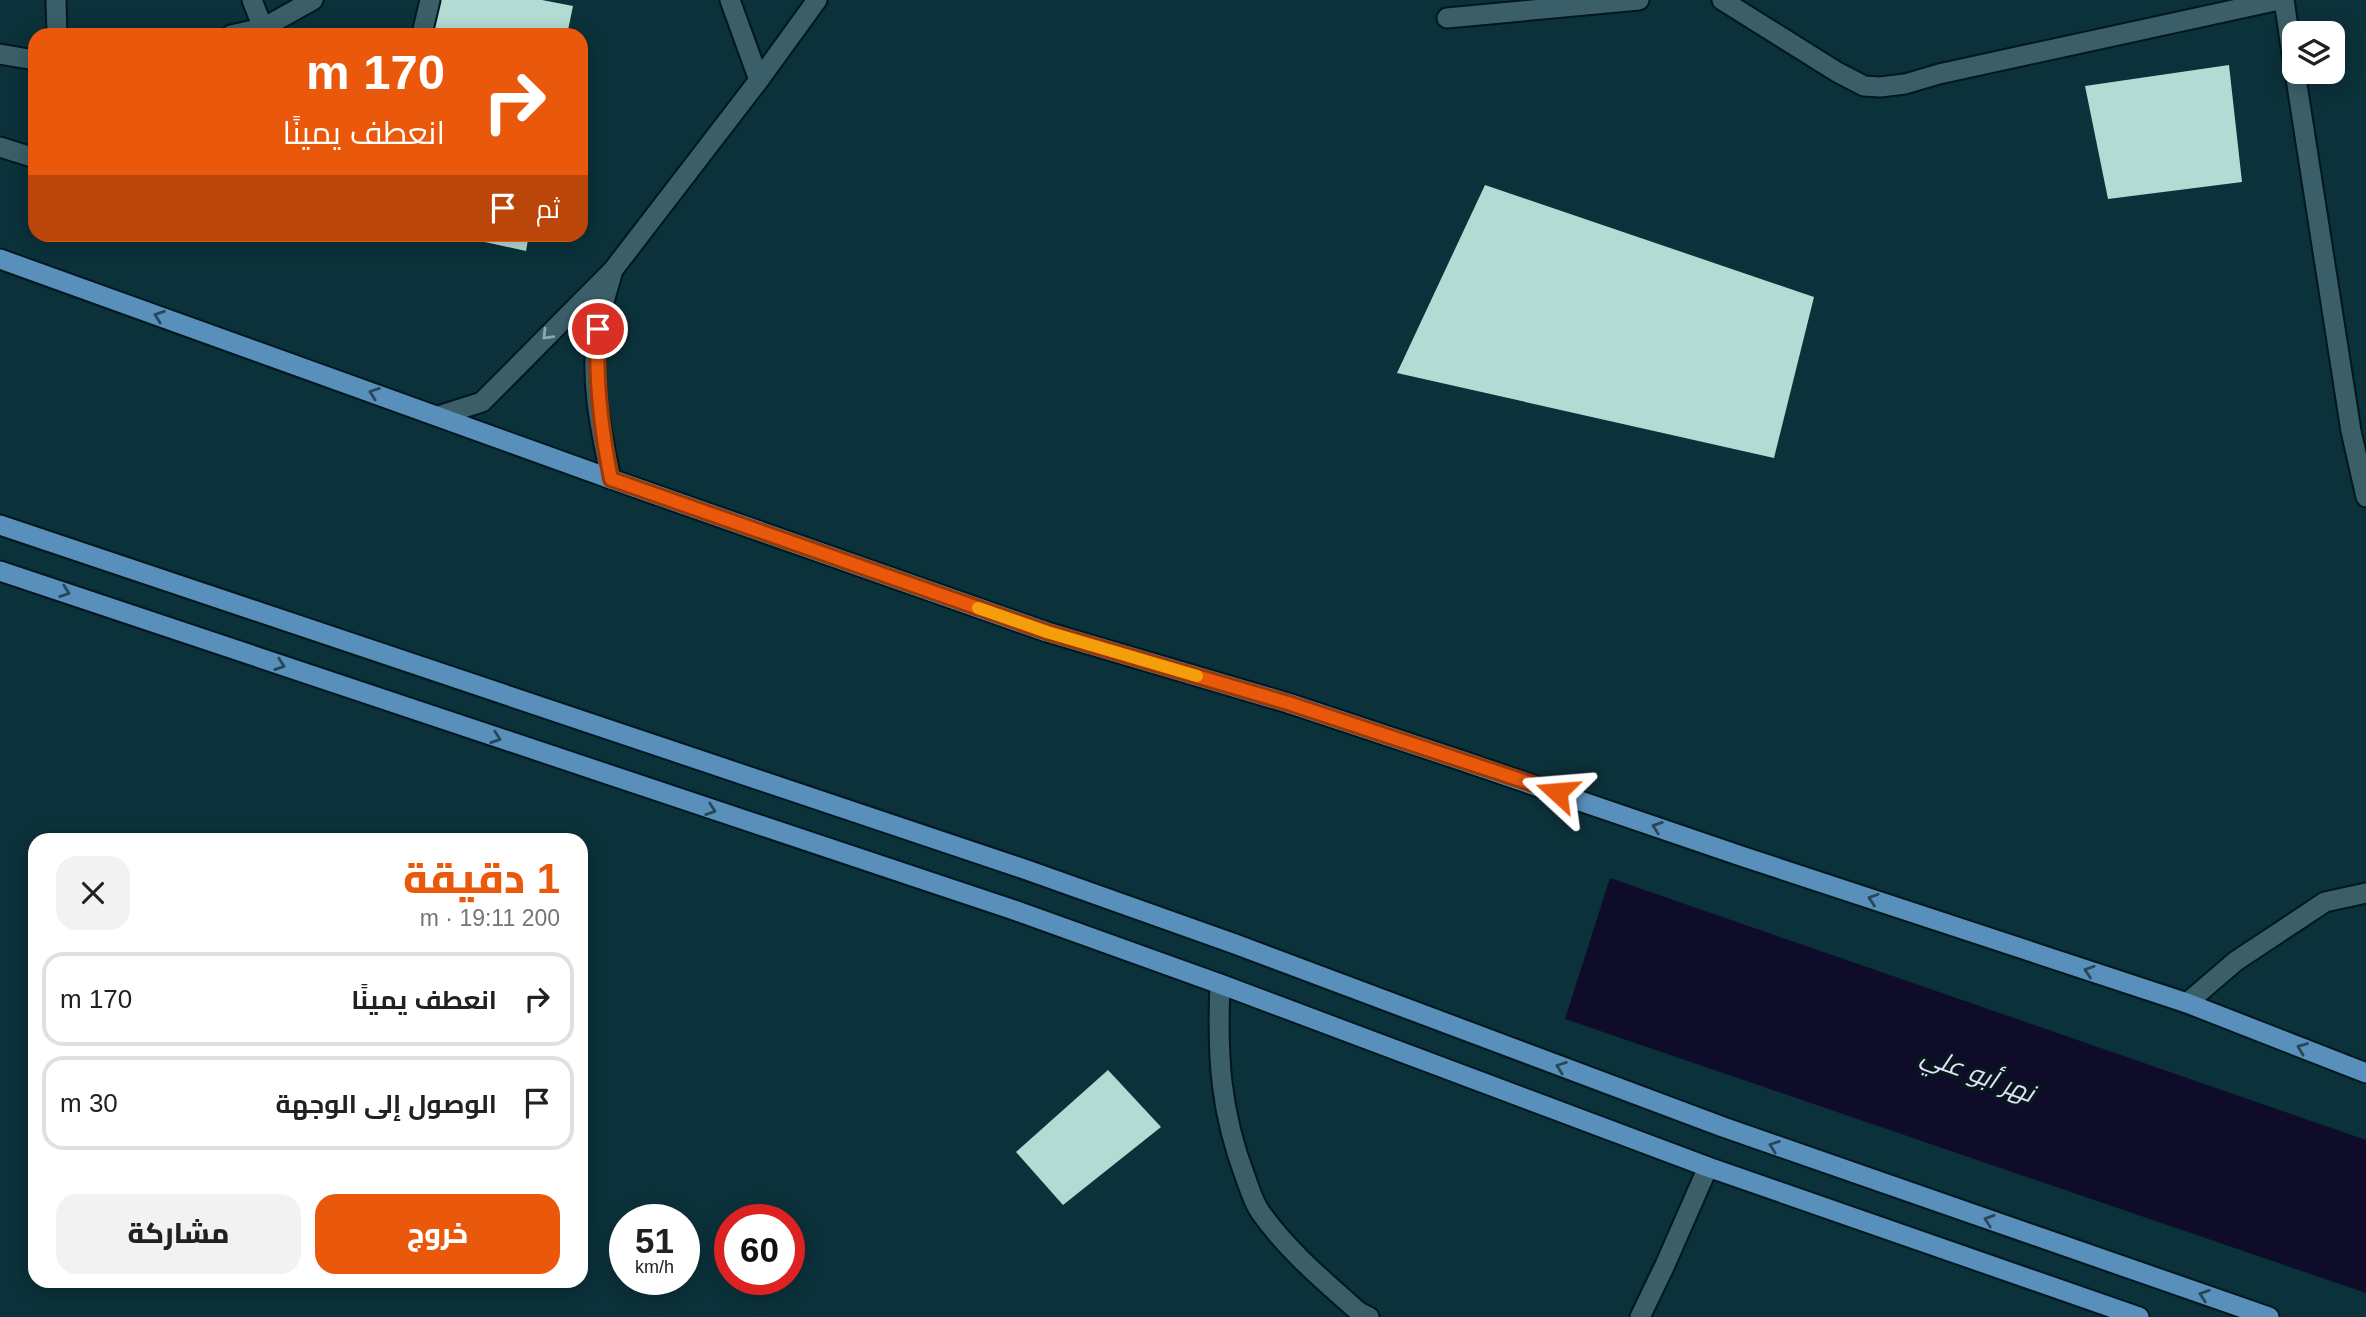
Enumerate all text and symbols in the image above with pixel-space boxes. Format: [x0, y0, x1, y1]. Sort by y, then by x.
map controls [2282, 21, 2345, 84]
button: layers [2282, 21, 2345, 84]
text: 170 m [306, 45, 445, 99]
icon: right [469, 56, 560, 147]
text: انعطف يمينًا [282, 115, 445, 151]
icon: arrive [484, 189, 522, 227]
text: ثم [536, 194, 560, 224]
pin [568, 299, 628, 359]
one-way arrow [154, 310, 166, 324]
icon: arrive [579, 310, 617, 348]
one-way arrow [543, 327, 555, 339]
one-way arrow [368, 387, 380, 401]
one-way arrow [58, 584, 70, 599]
one-way arrow [274, 657, 286, 671]
one-way arrow [489, 730, 501, 744]
position arrow [1520, 755, 1594, 829]
one-way arrow [705, 802, 717, 817]
one-way arrow [1651, 821, 1664, 835]
text: 1 دقيقة [403, 855, 560, 902]
button: close [56, 856, 130, 930]
one-way arrow [1867, 893, 1879, 908]
text: 200 m · 19:11 [420, 905, 560, 931]
one-way arrow [2083, 965, 2095, 979]
icon: right [518, 980, 556, 1018]
text: 170 m [60, 984, 132, 1014]
text: انعطف يمينًا [351, 985, 497, 1015]
water label: نهر أبو علي [1915, 1038, 2042, 1115]
one-way arrow [2297, 1043, 2309, 1057]
one-way arrow [1555, 1061, 1567, 1075]
icon: arrive [518, 1084, 556, 1122]
text: 30 m [60, 1088, 118, 1118]
text: الوصول إلى الوجهة [275, 1089, 497, 1119]
one-way arrow [1769, 1140, 1781, 1154]
button: مشاركة [56, 1194, 301, 1274]
button: خروج [315, 1194, 560, 1274]
speed limit sign: 60 [714, 1204, 805, 1295]
one-way arrow [1984, 1214, 1996, 1228]
text: 51 [635, 1221, 674, 1260]
text: km/h [635, 1257, 674, 1277]
one-way arrow [2199, 1289, 2211, 1303]

